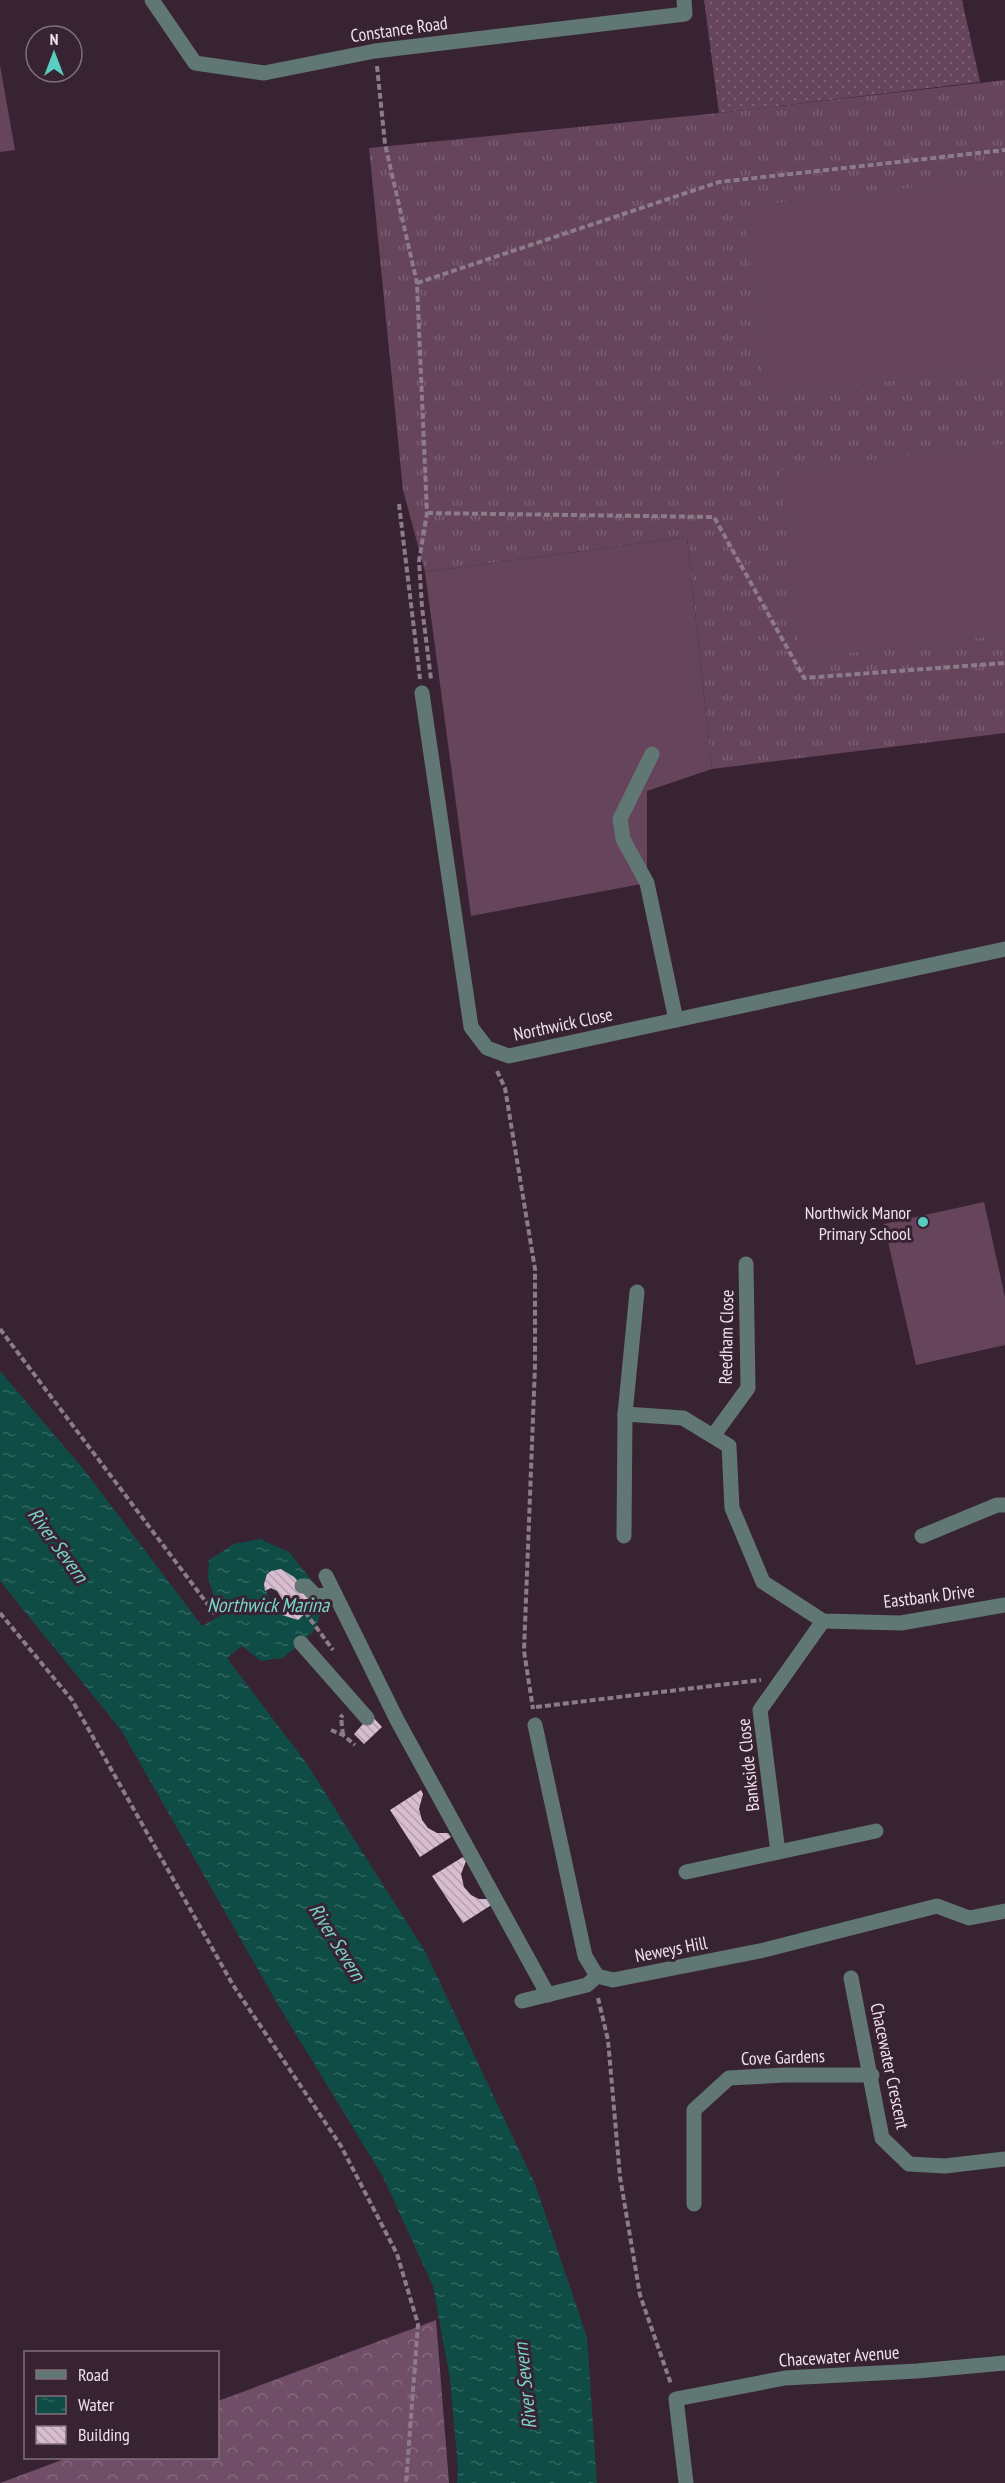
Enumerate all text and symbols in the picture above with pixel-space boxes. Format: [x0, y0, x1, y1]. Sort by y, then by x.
street label: Constance Road [349, 11, 449, 47]
north arrow [24, 24, 84, 84]
text: N [50, 29, 58, 49]
street label: Northwick Close [511, 1002, 615, 1046]
place label: Northwick Manor Primary School [805, 1201, 912, 1245]
marker: Northwick Manor Primary School [916, 1215, 930, 1229]
street label: Reedham Close [714, 1289, 738, 1385]
water label: River Severn [22, 1502, 95, 1589]
street label: Eastbank Drive [882, 1579, 976, 1613]
water label: Northwick Marina [207, 1592, 330, 1618]
street label: Bankside Close [732, 1717, 764, 1813]
water label: River Severn [303, 1898, 372, 1987]
street label: Neweys Hill [633, 1931, 710, 1967]
street label: Chacewater Crescent [865, 2001, 915, 2131]
street label: Cove Gardens [741, 2044, 825, 2070]
water label: River Severn [507, 2340, 542, 2430]
street label: Chacewater Avenue [778, 2340, 900, 2372]
legend [24, 2351, 219, 2459]
text: Road [78, 2363, 109, 2386]
text: Water [78, 2393, 114, 2416]
text: Building [78, 2423, 130, 2446]

